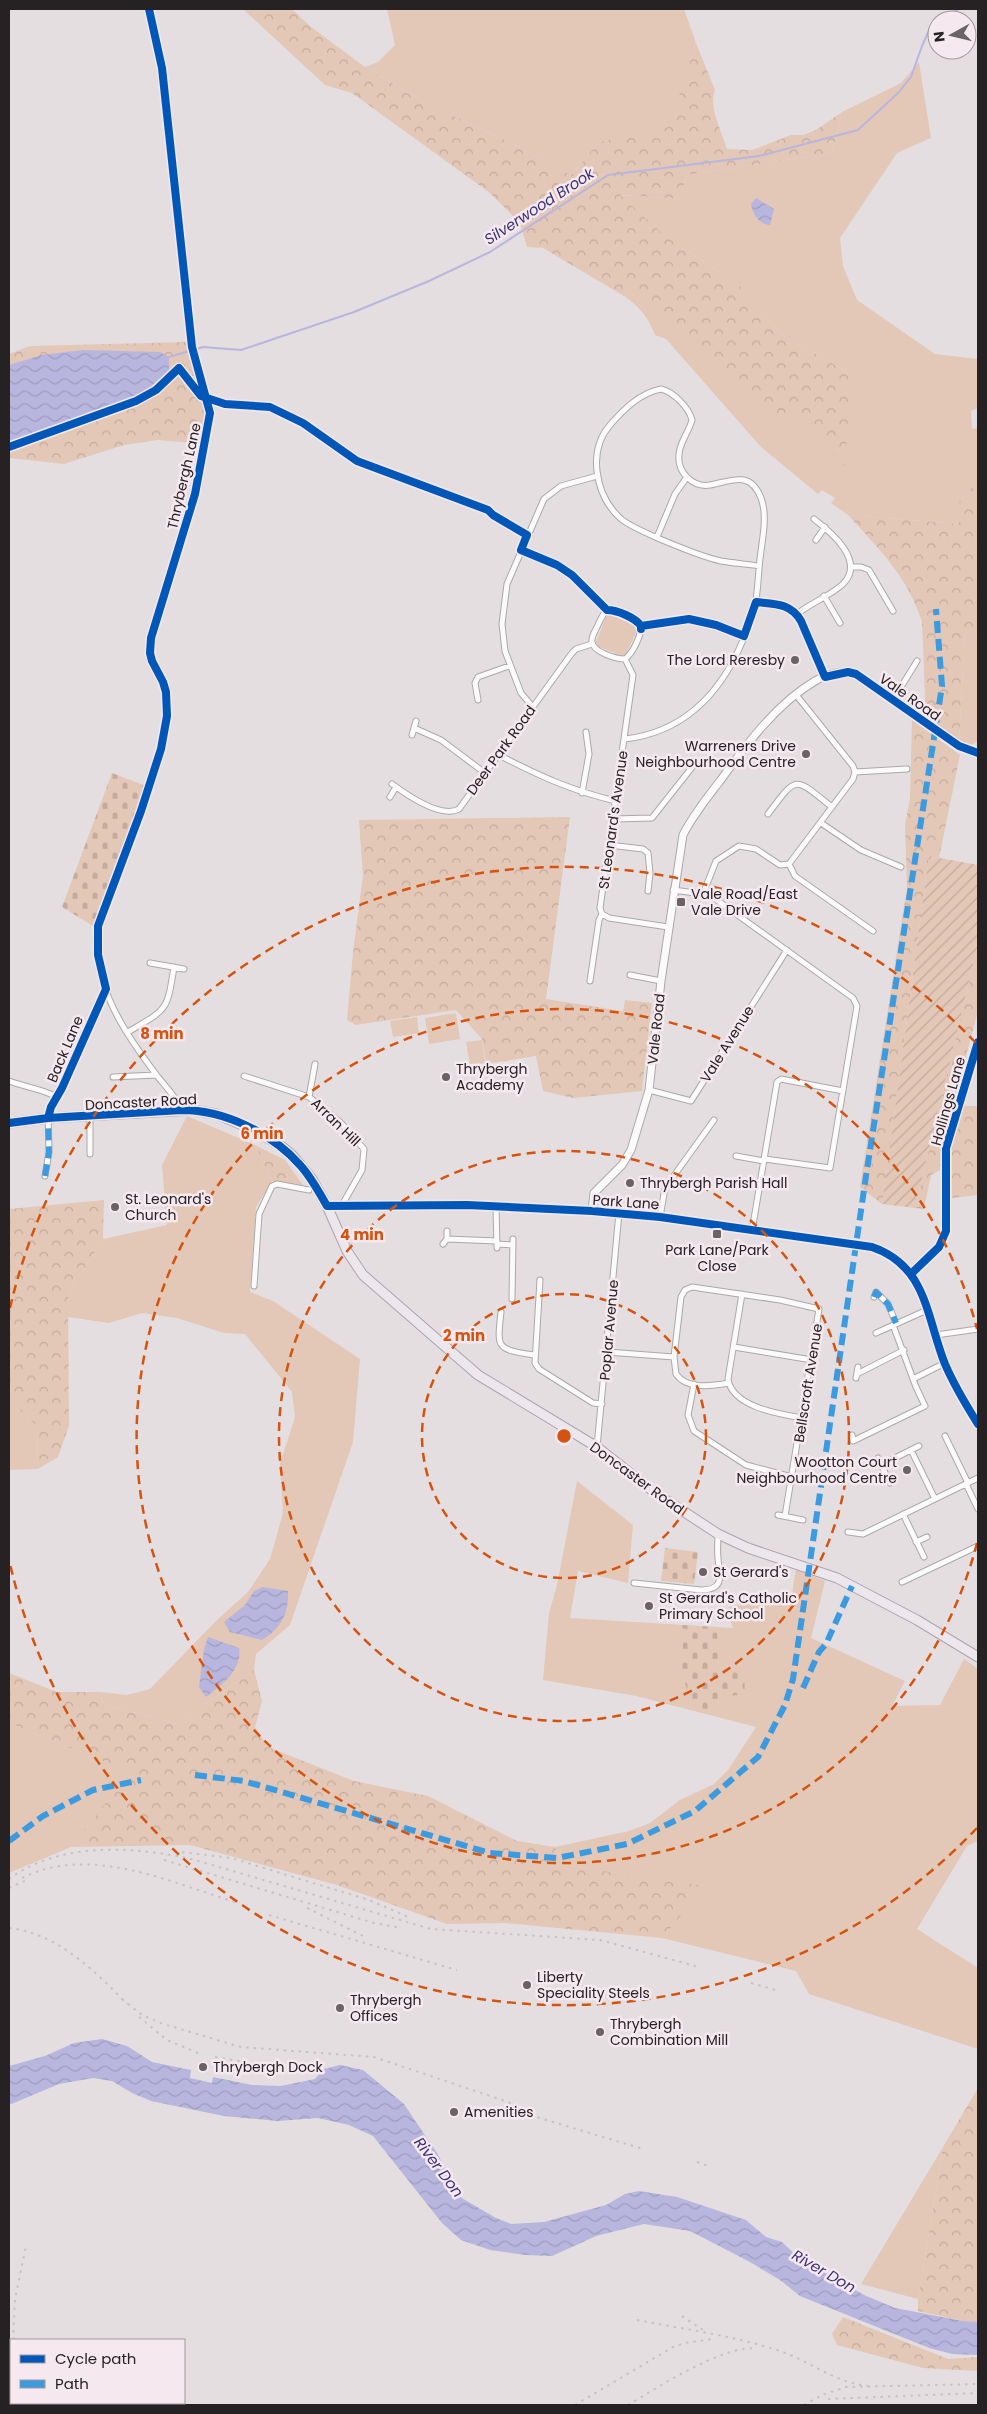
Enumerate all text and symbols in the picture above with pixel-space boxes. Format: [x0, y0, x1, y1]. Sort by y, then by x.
north arrow [927, 10, 977, 60]
text: N [928, 30, 950, 43]
water label: Silverwood Brook [480, 162, 599, 249]
street label: Thrybergh Lane [162, 421, 206, 531]
place label: The Lord Reresby [667, 650, 785, 670]
marker: The Lord Reresby [789, 654, 801, 666]
street label: Vale Road [875, 668, 945, 726]
street label: Deer Park Road [462, 701, 540, 799]
place label: Warreners Drive Neighbourhood Centre [635, 736, 796, 772]
marker: Warreners Drive Neighbourhood Centre [800, 748, 812, 760]
street label: St Leonard's Avenue [593, 749, 633, 891]
place label: Vale Road/East Vale Drive [691, 884, 798, 920]
marker: Vale Road/East Vale Drive [675, 896, 687, 908]
street label: Vale Road [642, 993, 670, 1065]
street label: Vale Avenue [695, 1001, 759, 1086]
street label: Back Lane [42, 1012, 88, 1085]
text: 8 min [140, 1023, 184, 1044]
street label: Hollings Lane [926, 1054, 970, 1148]
place label: Thrybergh Academy [456, 1059, 527, 1095]
marker: Thrybergh Academy [440, 1071, 452, 1083]
street label: Doncaster Road [84, 1089, 198, 1115]
street label: Arran Hill [307, 1093, 365, 1151]
text: 6 min [240, 1123, 284, 1144]
place label: Thrybergh Parish Hall [640, 1173, 787, 1193]
marker: Thrybergh Parish Hall [624, 1177, 636, 1189]
place label: St. Leonard's Church [125, 1189, 211, 1225]
street label: Park Lane [592, 1190, 660, 1214]
marker: St. Leonard's Church [109, 1201, 121, 1213]
text: 4 min [340, 1224, 384, 1245]
marker: Park Lane/Park Close [711, 1228, 723, 1240]
place label: Park Lane/Park Close [665, 1240, 770, 1276]
street label: Poplar Avenue [595, 1279, 623, 1381]
street label: Bellscroft Avenue [789, 1322, 827, 1444]
text: 2 min [443, 1325, 485, 1346]
centre of rings [555, 1427, 573, 1445]
street label: Doncaster Road [586, 1437, 688, 1519]
place label: Wootton Court Neighbourhood Centre [736, 1452, 897, 1488]
marker: Wootton Court Neighbourhood Centre [901, 1464, 913, 1476]
place label: St Gerard's [713, 1562, 789, 1582]
marker: St Gerard's [697, 1566, 709, 1578]
place label: St Gerard's Catholic Primary School [659, 1588, 797, 1624]
marker: St Gerard's Catholic Primary School [643, 1600, 655, 1612]
place label: Liberty Speciality Steels [537, 1967, 650, 2003]
marker: Liberty Speciality Steels [521, 1979, 533, 1991]
place label: Thrybergh Offices [350, 1990, 421, 2026]
marker: Thrybergh Offices [334, 2002, 346, 2014]
place label: Thrybergh Combination Mill [610, 2014, 728, 2050]
marker: Thrybergh Combination Mill [594, 2026, 606, 2038]
place label: Thrybergh Dock [213, 2057, 324, 2077]
marker: Thrybergh Dock [197, 2061, 209, 2073]
place label: Amenities [464, 2102, 533, 2122]
marker: Amenities [448, 2106, 460, 2118]
water label: River Don [409, 2133, 469, 2201]
water label: River Don [788, 2244, 860, 2298]
legend [10, 2339, 185, 2404]
text: Cycle path [55, 2348, 136, 2369]
text: Path [55, 2373, 89, 2394]

